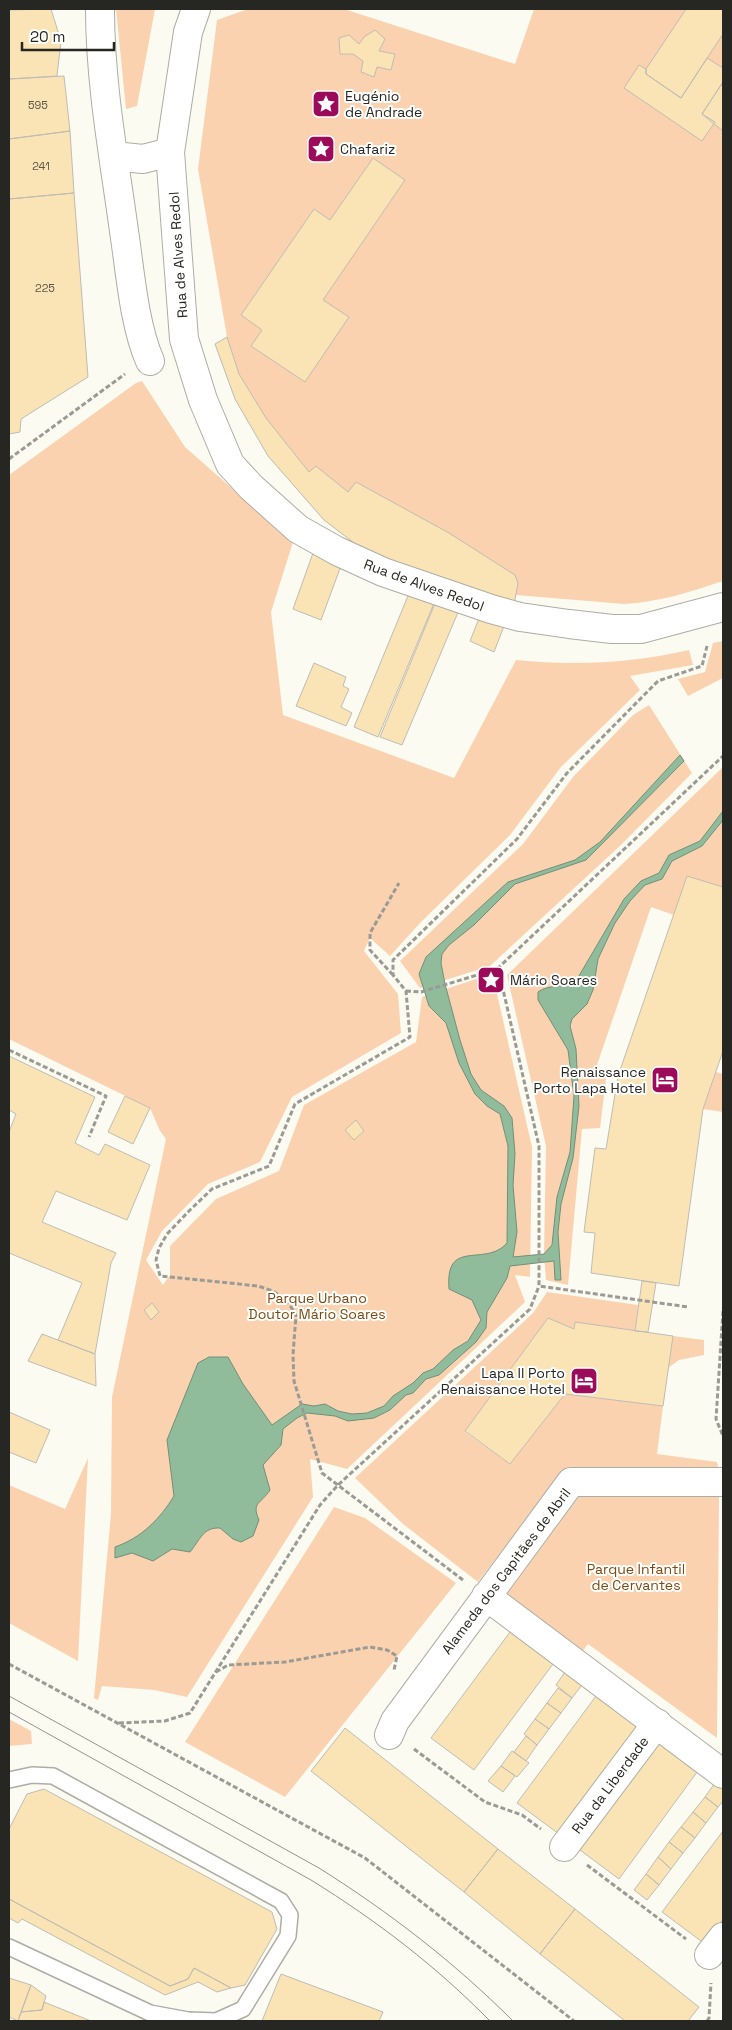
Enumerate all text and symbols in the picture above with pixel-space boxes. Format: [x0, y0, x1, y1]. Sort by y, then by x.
scale bar [22, 20, 115, 52]
text: 20 m [30, 27, 65, 46]
place label: Eugénio de Andrade [345, 87, 422, 121]
place icon: Eugénio de Andrade [311, 89, 341, 119]
house number: 595 [28, 98, 48, 112]
place icon: Chafariz [306, 134, 336, 164]
place label: Chafariz [340, 140, 395, 158]
house number: 241 [32, 159, 50, 173]
street label: Rua de Alves Redol [165, 191, 191, 319]
house number: 225 [35, 281, 55, 295]
street label: Rua de Alves Redol [361, 555, 487, 615]
place icon: Mário Soares [476, 965, 506, 995]
place label: Mário Soares [510, 971, 597, 989]
place label: Renaissance Porto Lapa Hotel [534, 1063, 646, 1097]
hotel icon: Renaissance Porto Lapa Hotel [650, 1065, 680, 1095]
park label: Parque Urbano Doutor Mário Soares [248, 1289, 386, 1323]
place label: Lapa II Porto Renaissance Hotel [441, 1364, 565, 1398]
hotel icon: Lapa II Porto Renaissance Hotel [569, 1366, 599, 1396]
street label: Alameda dos Capitães de Abril [438, 1484, 574, 1658]
park label: Parque Infantil de Cervantes [587, 1560, 685, 1594]
street label: Rua da Liberdade [568, 1733, 652, 1837]

